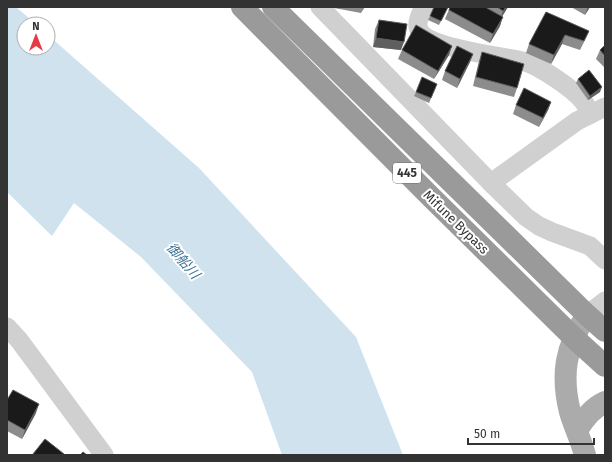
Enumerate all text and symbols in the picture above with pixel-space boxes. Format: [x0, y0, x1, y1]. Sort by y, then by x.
north arrow [16, 16, 56, 56]
text: N [32, 20, 40, 33]
road number: 445 [393, 163, 421, 183]
street label: Mifune Bypass [420, 187, 492, 257]
water label: 御船川 [163, 240, 205, 284]
scale bar [468, 420, 594, 446]
text: 50 m [474, 427, 500, 441]

